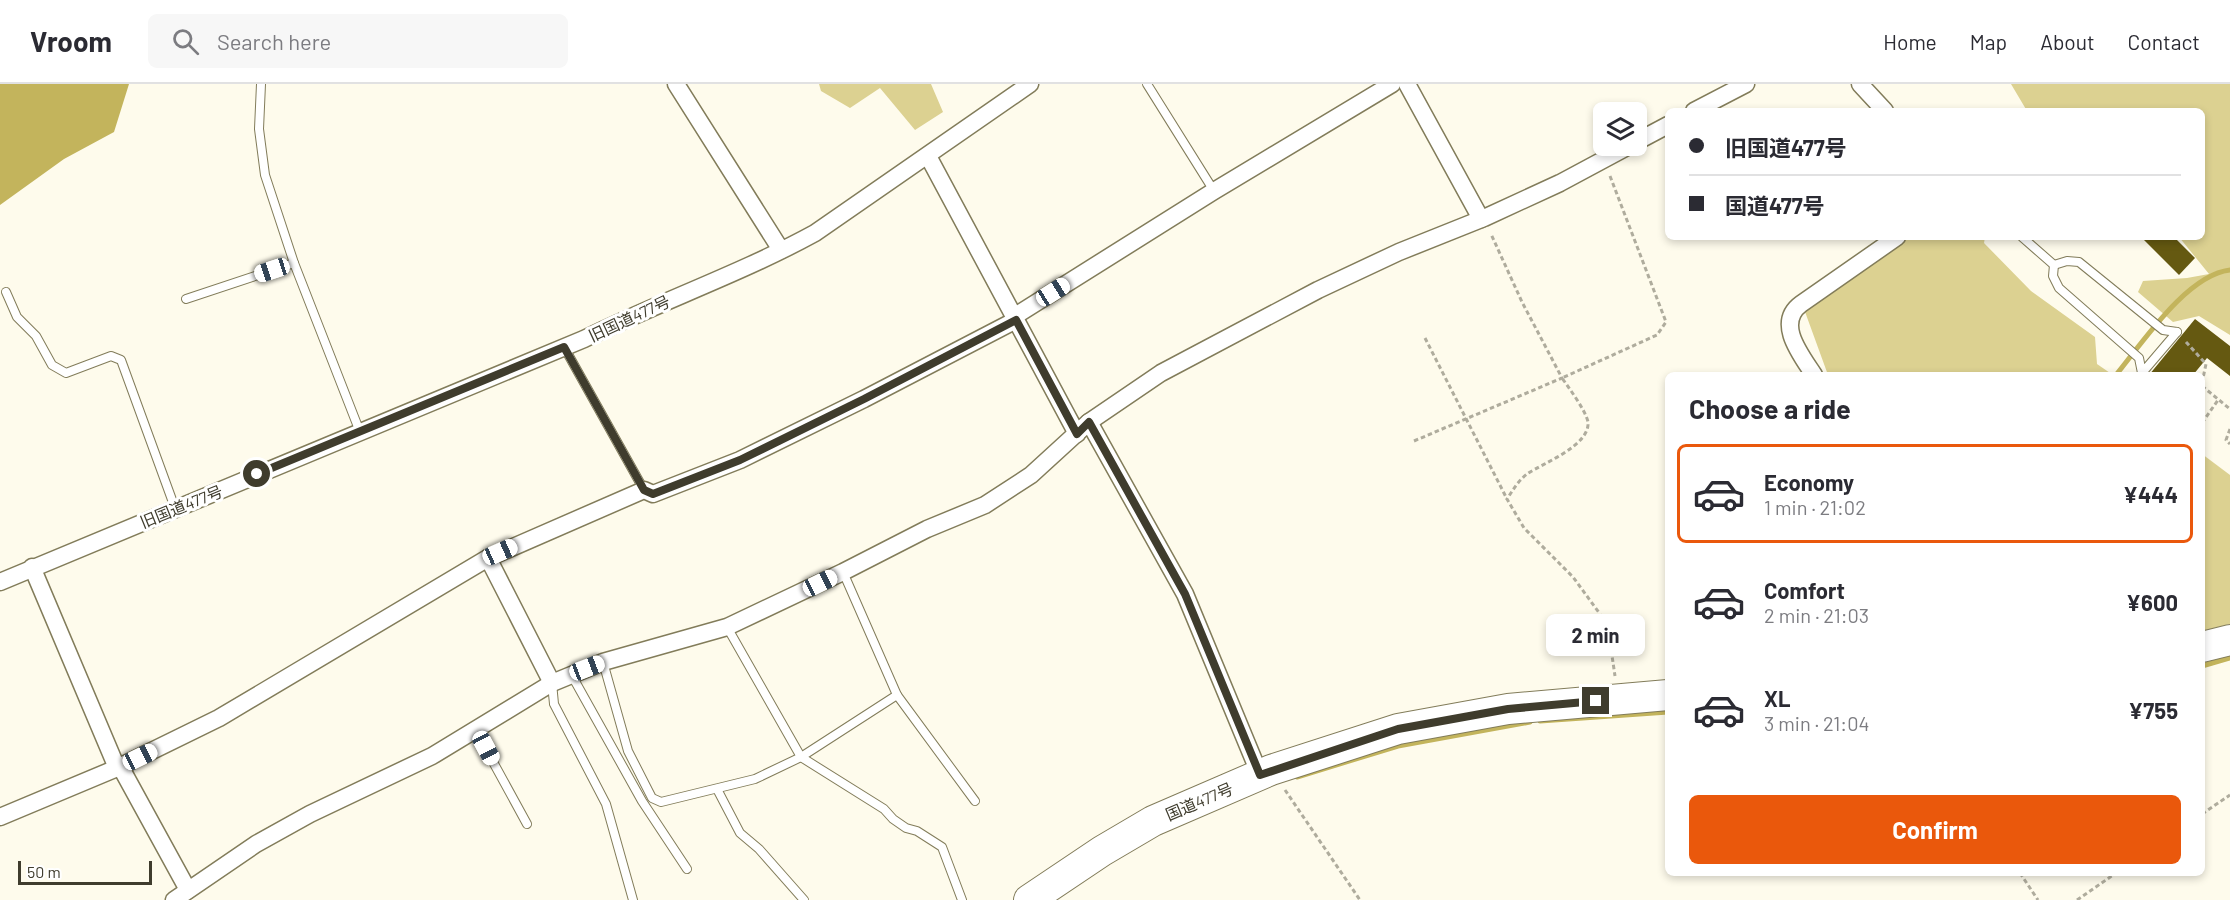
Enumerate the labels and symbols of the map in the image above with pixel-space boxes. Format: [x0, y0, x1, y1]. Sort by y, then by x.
car [252, 256, 292, 284]
car [1033, 275, 1073, 309]
street label: 旧国道477号 [585, 291, 673, 345]
route start [243, 460, 270, 487]
street label: 旧国道477号 [137, 481, 225, 531]
car [480, 536, 520, 568]
car [800, 567, 840, 599]
callout: 2 min [1546, 614, 1646, 656]
car [567, 653, 607, 683]
route end [1582, 687, 1609, 714]
car [470, 728, 502, 768]
car [120, 741, 160, 773]
street label: 国道477号 [1162, 778, 1236, 824]
scale bar [18, 858, 152, 886]

